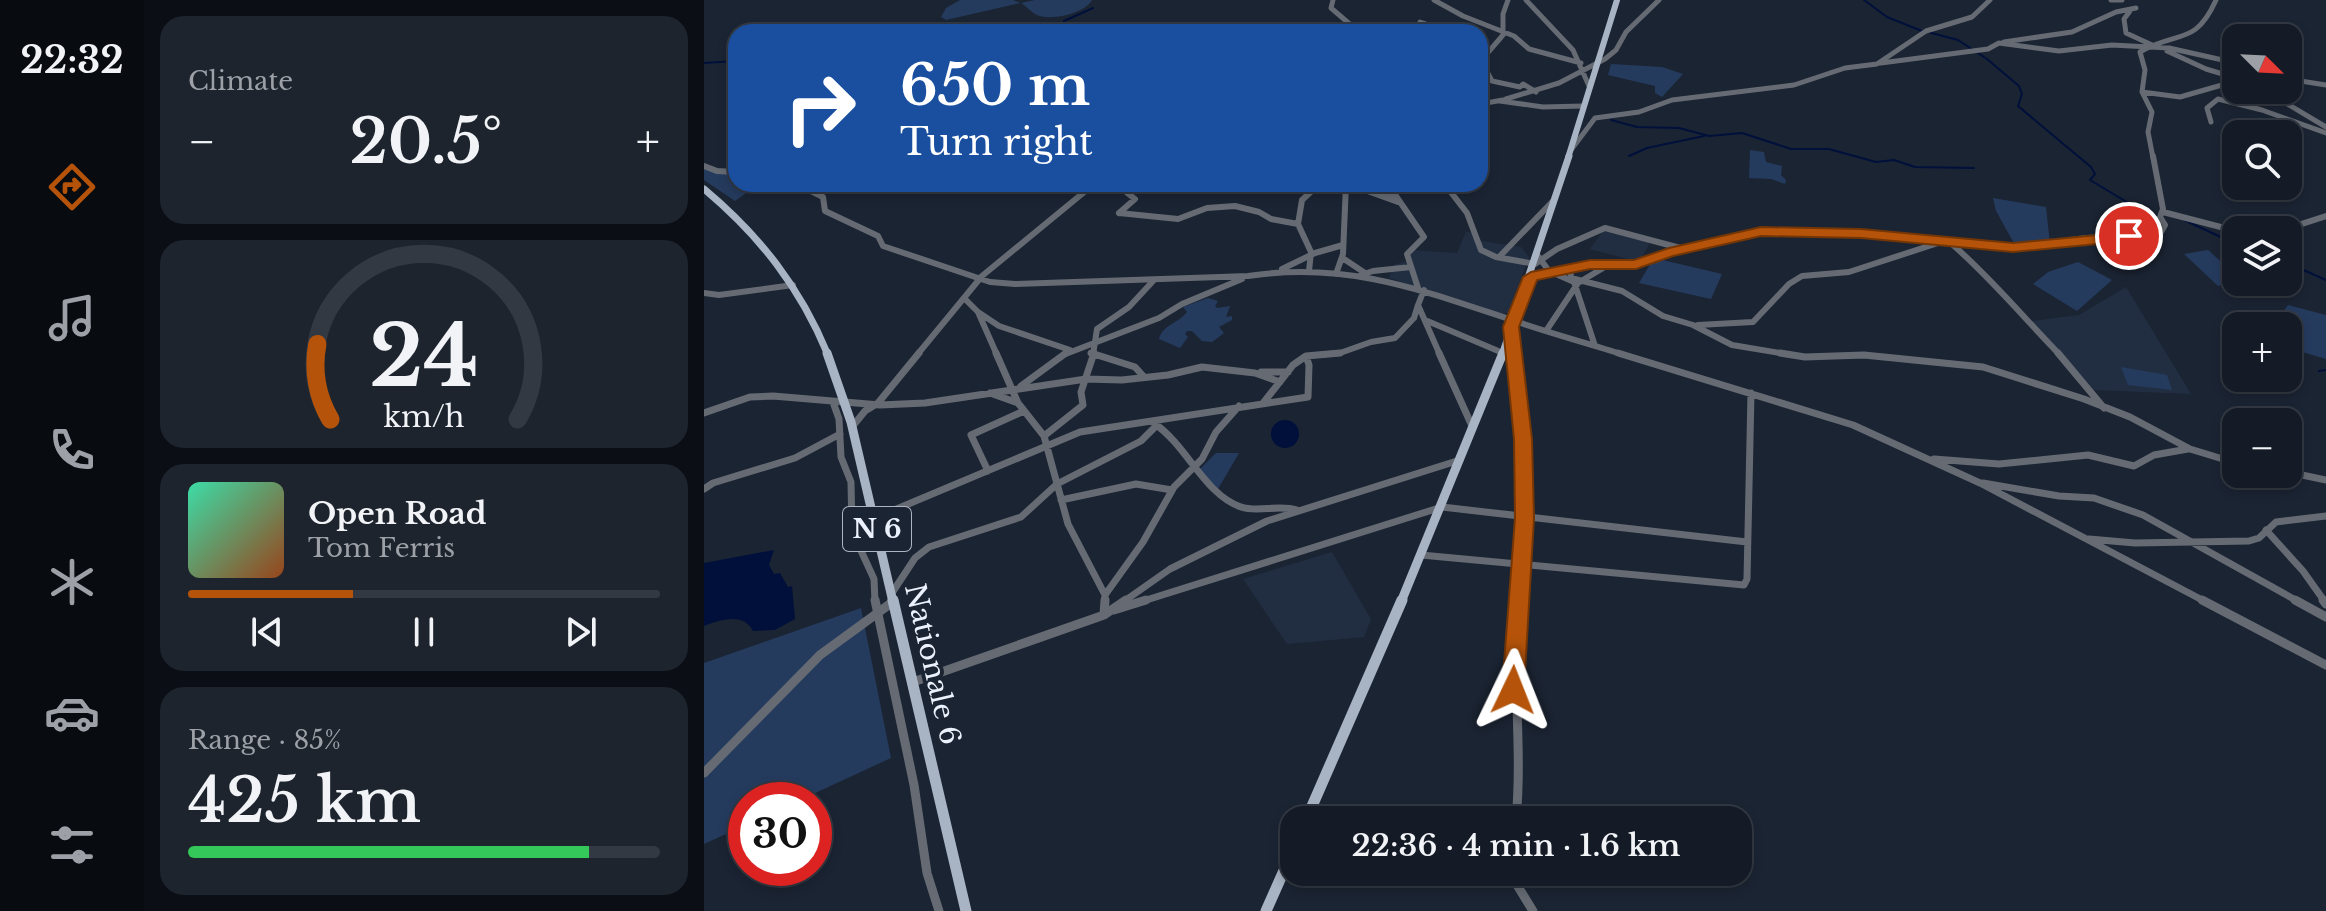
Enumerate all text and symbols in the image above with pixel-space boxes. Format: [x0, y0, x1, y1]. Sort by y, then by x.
north arrow [2222, 24, 2302, 104]
map controls [2222, 24, 2302, 488]
text: 22:32 [20, 38, 124, 83]
text: 650 m [900, 51, 1090, 120]
icon: right [768, 56, 872, 160]
text: Climate [188, 65, 293, 97]
text: 20.5° [349, 105, 502, 179]
text: − [188, 114, 216, 169]
text: + [636, 114, 660, 169]
text: Turn right [900, 120, 1093, 165]
button: search [2222, 120, 2302, 200]
icon: directions [44, 159, 100, 215]
pin [2095, 202, 2163, 270]
icon: arrive [2107, 214, 2151, 258]
button: layers [2222, 216, 2302, 296]
icon: music [44, 290, 100, 346]
text: 24 [369, 304, 479, 407]
button: + [2222, 312, 2302, 392]
text: km/h [383, 399, 465, 435]
button: − [2222, 408, 2302, 488]
icon: phone [44, 422, 100, 478]
text: Open Road [308, 495, 487, 532]
road number: N 6 [843, 507, 911, 551]
text: Tom Ferris [308, 532, 455, 564]
icon: climate [44, 554, 100, 610]
street label: Nationale 6 [897, 580, 968, 748]
icon: previous [245, 610, 289, 654]
icon: pause [402, 610, 446, 654]
icon: next [559, 610, 603, 654]
position arrow [1471, 648, 1555, 732]
icon: car [44, 685, 100, 741]
text: Range · 85% [188, 724, 341, 756]
text: 425 km [188, 764, 421, 838]
speed limit sign: 30 [728, 782, 832, 886]
icon: filters [44, 817, 100, 873]
text: 22:36 · 4 min · 1.6 km [1352, 827, 1680, 864]

